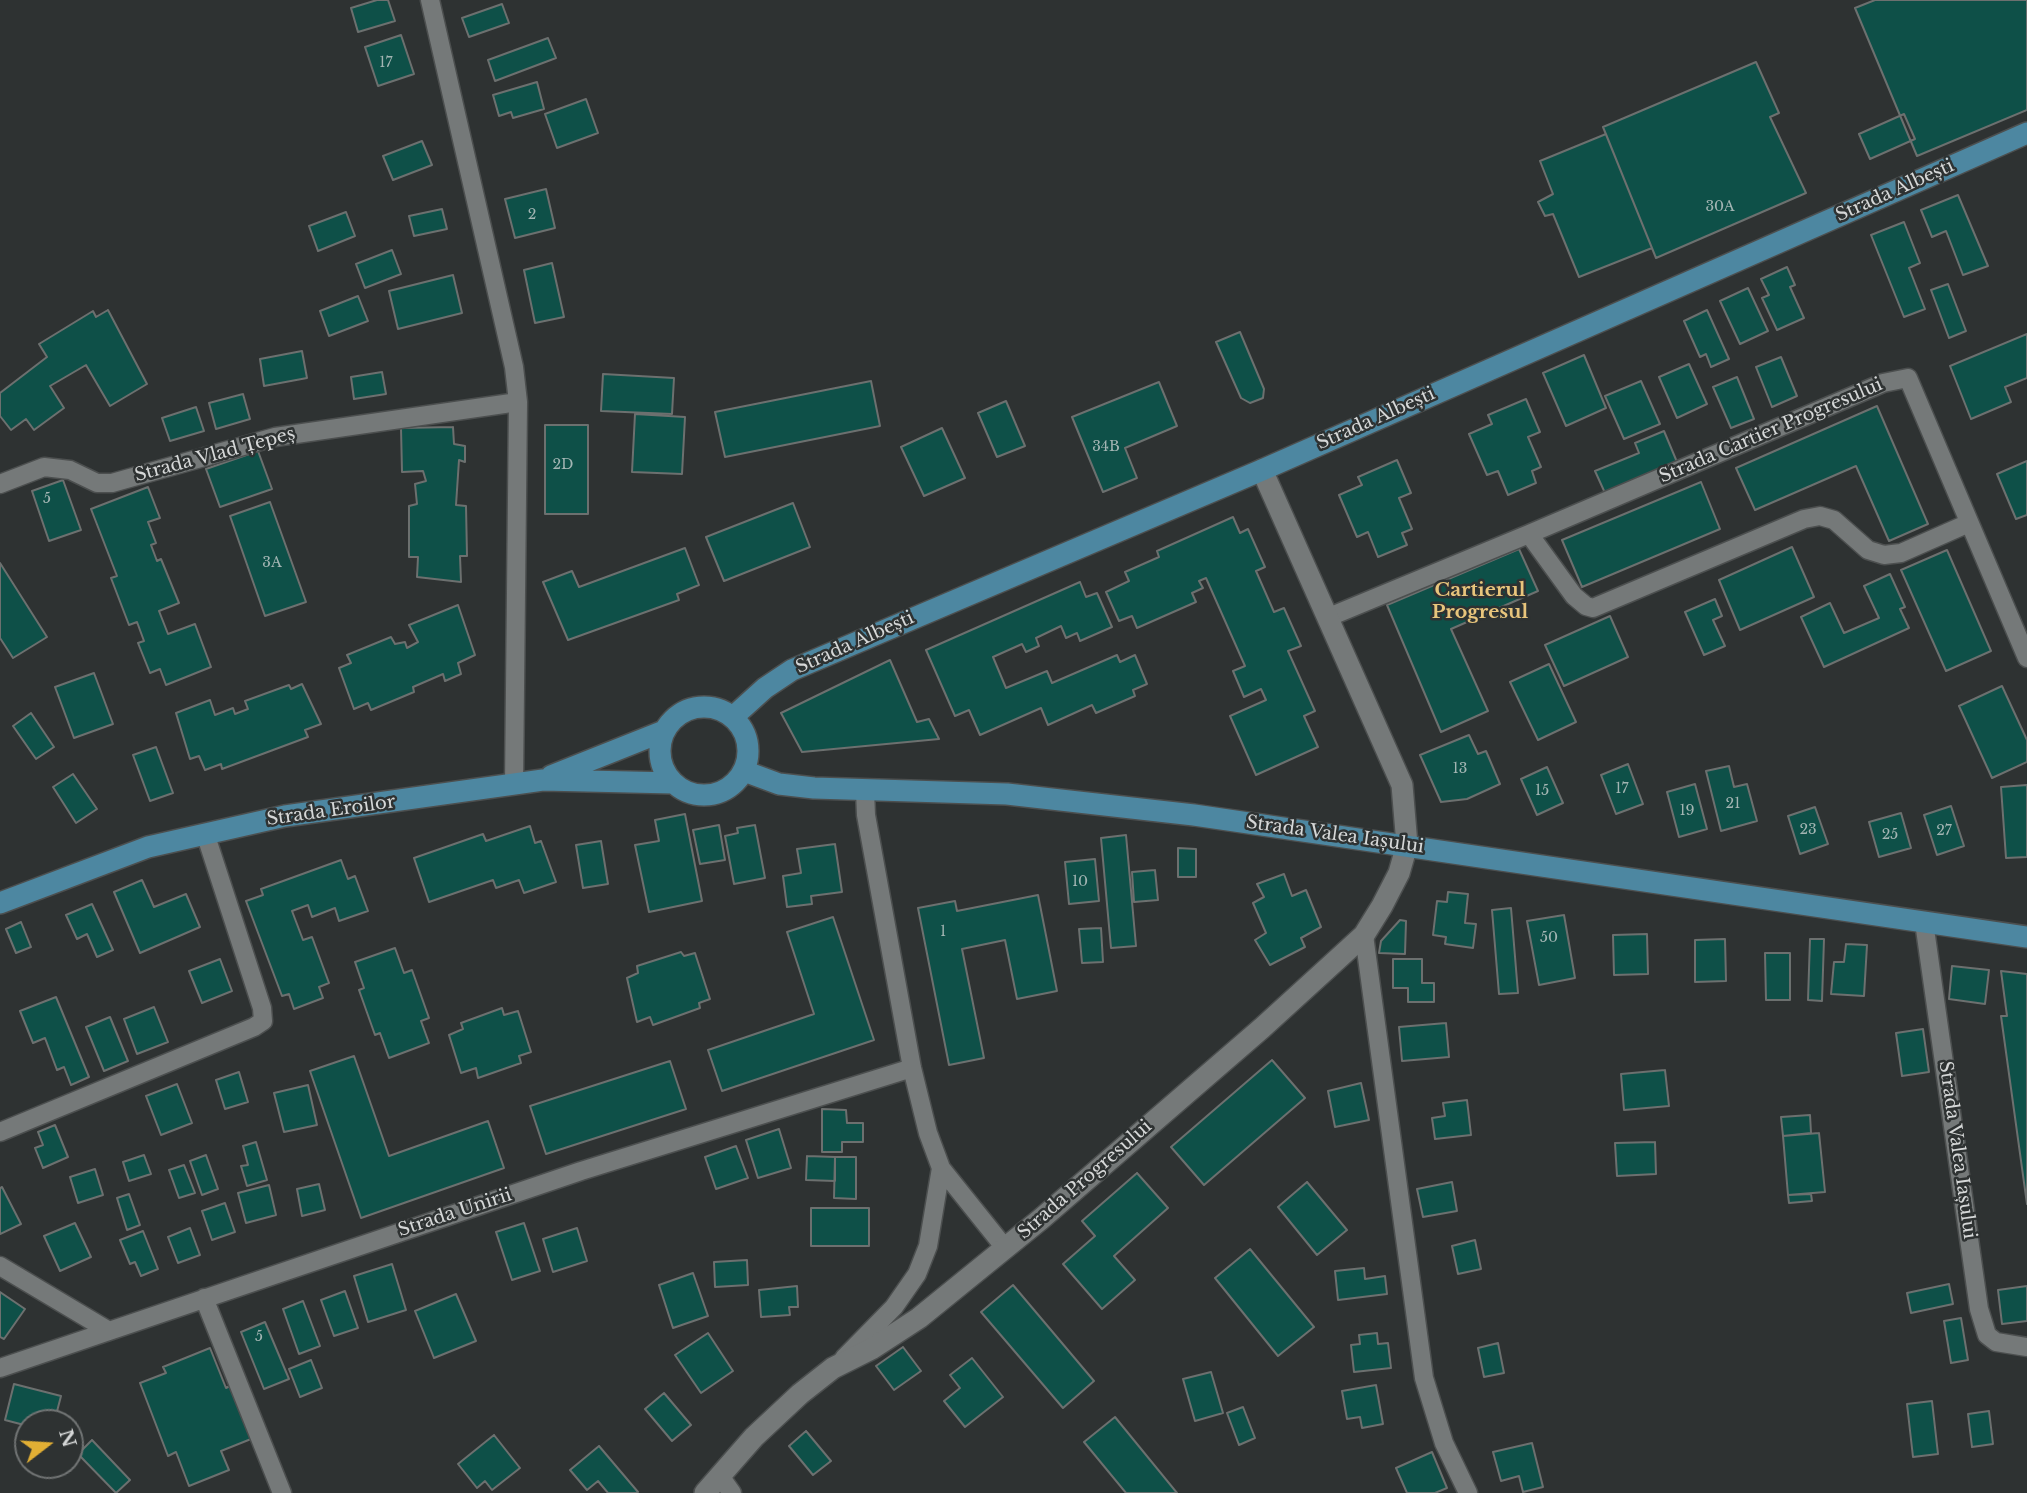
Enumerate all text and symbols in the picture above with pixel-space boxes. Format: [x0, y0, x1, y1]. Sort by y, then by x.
house number: 17 [379, 55, 393, 71]
street label: Strada Albești [1833, 155, 1957, 227]
house number: 30A [1705, 199, 1735, 215]
house number: 2 [528, 207, 536, 223]
street label: Strada Cartier Progresului [1656, 374, 1886, 488]
street label: Strada Albești [1314, 383, 1438, 455]
street label: Strada Vlad Țepeș [132, 423, 298, 487]
house number: 34B [1092, 439, 1120, 455]
house number: 2D [553, 457, 573, 473]
house number: 5 [43, 491, 51, 507]
house number: 3A [262, 555, 282, 571]
district label: Cartierul Progresul [1432, 580, 1528, 624]
street label: Strada Albești [793, 607, 917, 679]
house number: 13 [1453, 761, 1467, 777]
house number: 17 [1615, 781, 1629, 797]
house number: 15 [1535, 783, 1549, 799]
street label: Strada Eroilor [265, 791, 397, 831]
house number: 21 [1726, 796, 1740, 812]
house number: 19 [1679, 803, 1695, 819]
street label: Strada Valea Iașului [1245, 812, 1425, 858]
house number: 23 [1799, 822, 1817, 838]
house number: 27 [1936, 823, 1952, 839]
house number: 25 [1882, 827, 1898, 843]
house number: 10 [1072, 874, 1088, 890]
house number: 1 [940, 924, 946, 940]
house number: 50 [1540, 930, 1558, 946]
street label: Strada Valea Iașului [1934, 1060, 1980, 1240]
street label: Strada Progresului [1014, 1116, 1156, 1244]
street label: Strada Unirii [395, 1184, 515, 1242]
house number: 5 [255, 1329, 263, 1345]
north arrow [14, 1409, 84, 1479]
text: N [54, 1426, 81, 1450]

